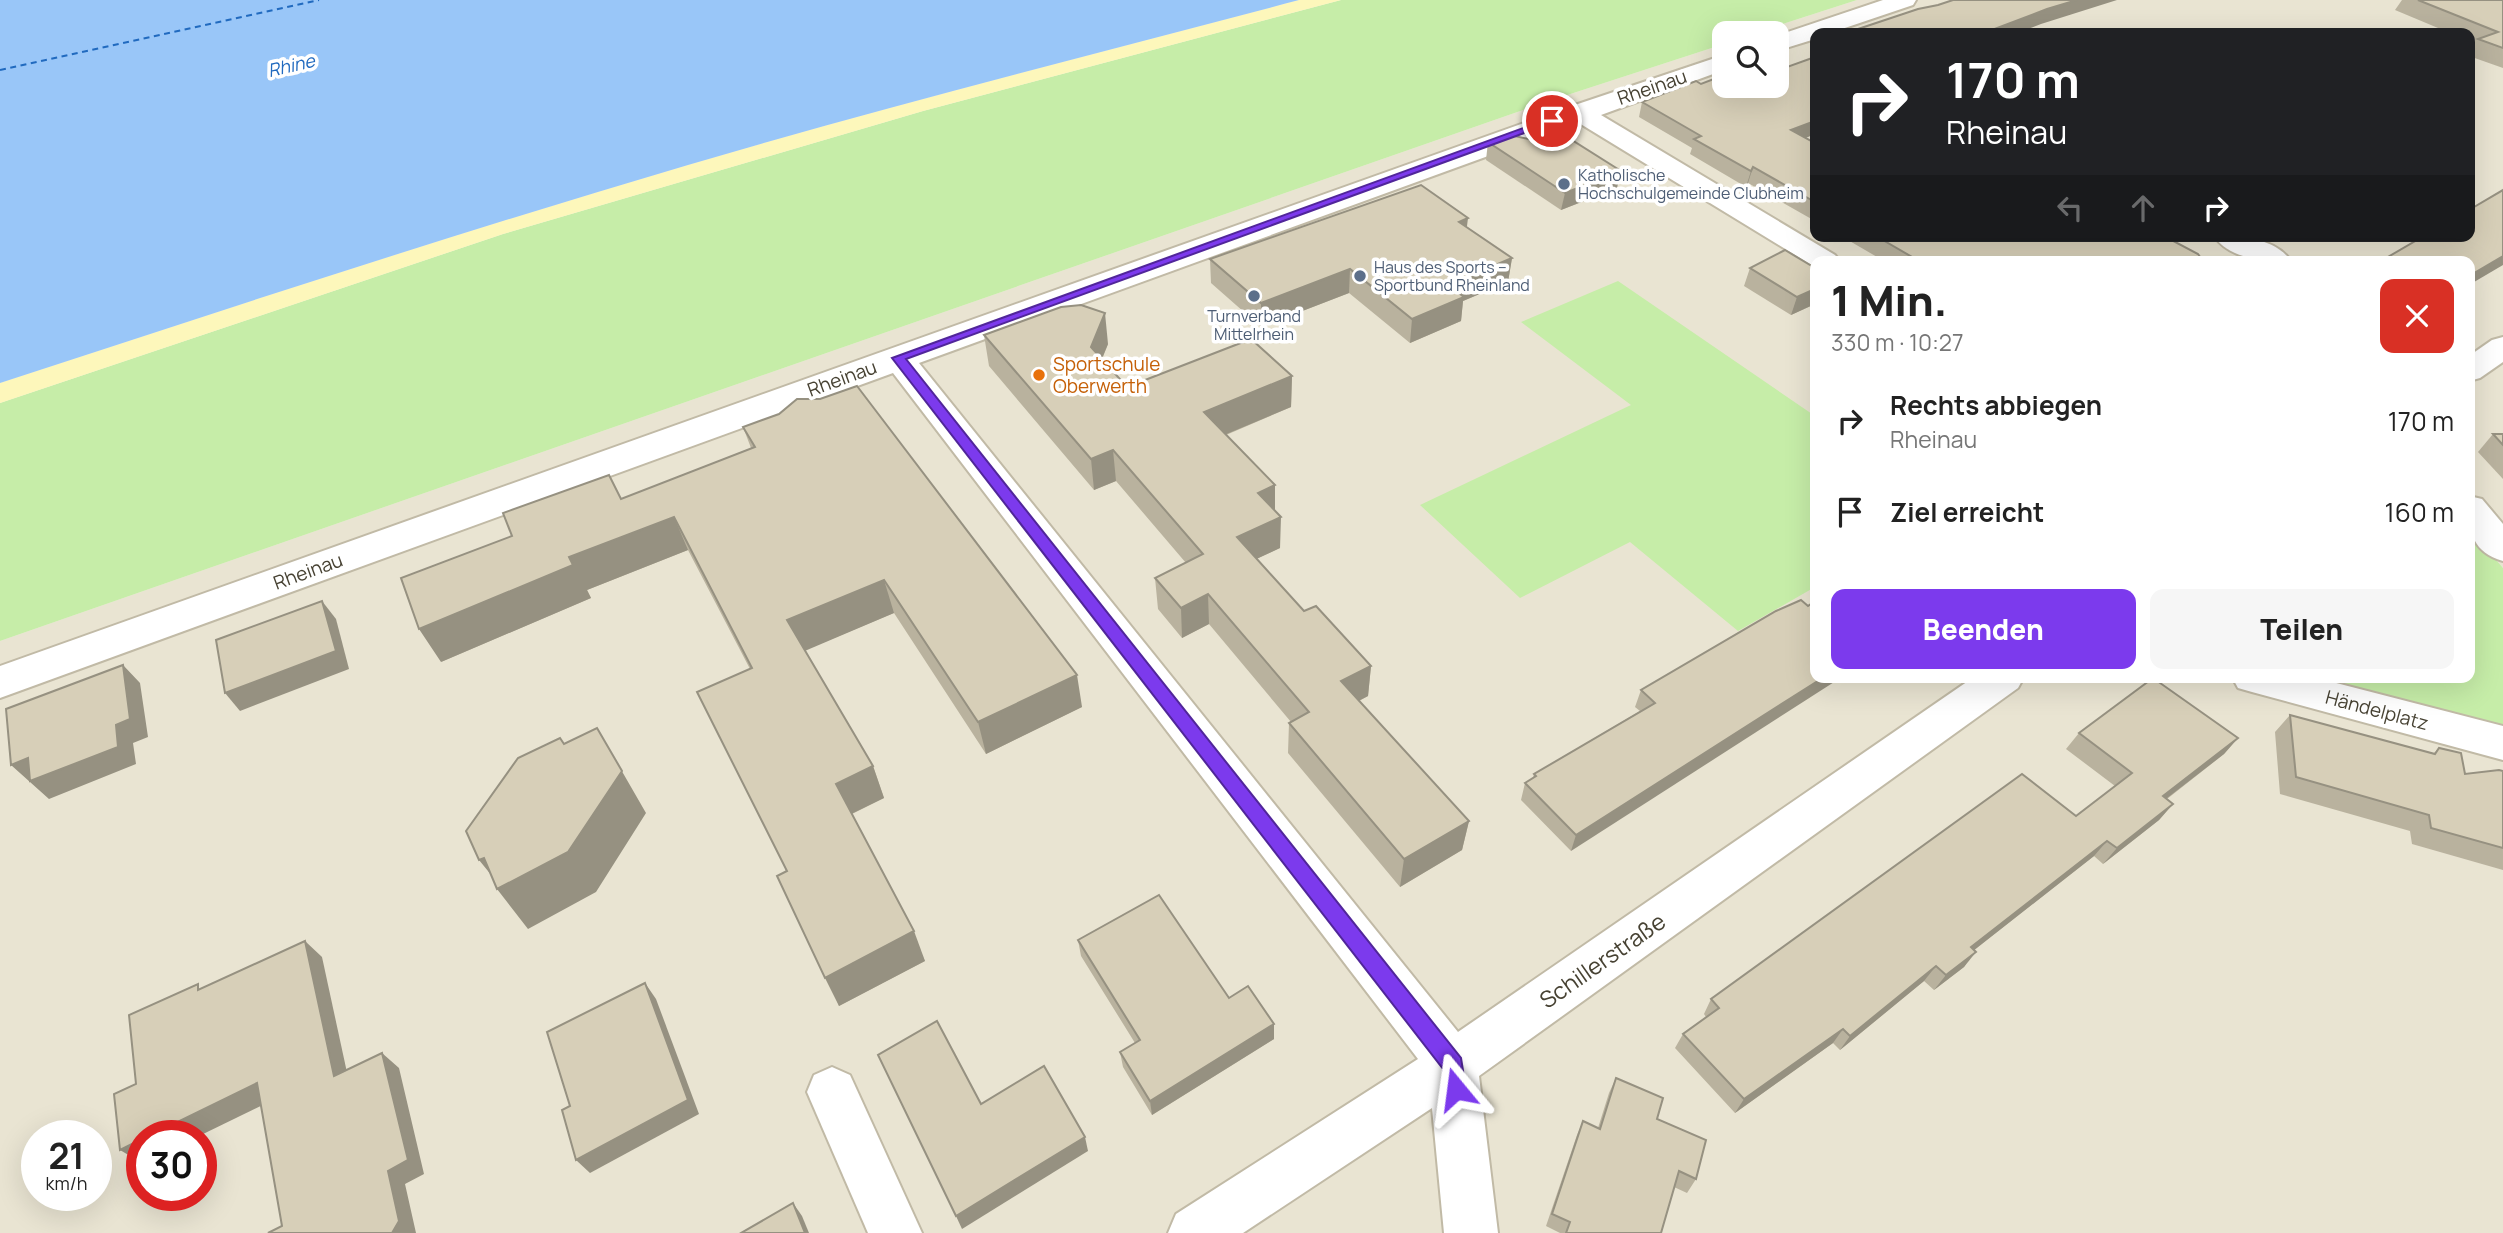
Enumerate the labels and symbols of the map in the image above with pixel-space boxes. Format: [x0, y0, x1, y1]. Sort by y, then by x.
water label: Rhine [265, 48, 318, 82]
street label: Rheinau [1614, 63, 1690, 111]
pin [1522, 91, 1582, 151]
place label: Katholische Hochschulgemeinde Clubheim [1578, 164, 1804, 204]
marker: Katholische Hochschulgemeinde Clubheim [1556, 176, 1572, 192]
place label: Haus des Sports – Sportbund Rheinland [1374, 256, 1530, 296]
marker: Haus des Sports – Sportbund Rheinland [1352, 268, 1368, 284]
marker: Turnverband Mittelrhein [1246, 288, 1262, 304]
place label: Turnverband Mittelrhein [1207, 305, 1301, 345]
place label: Sportschule Oberwerth [1053, 351, 1160, 399]
street label: Rheinau [804, 353, 880, 403]
marker: Sportschule Oberwerth [1031, 367, 1047, 383]
street label: Rheinau [270, 546, 346, 596]
street label: Händelplatz [2323, 684, 2431, 736]
street label: Schillerstraße [1533, 905, 1671, 1015]
position arrow [1419, 1052, 1493, 1126]
speed limit sign: 30 [126, 1120, 217, 1211]

